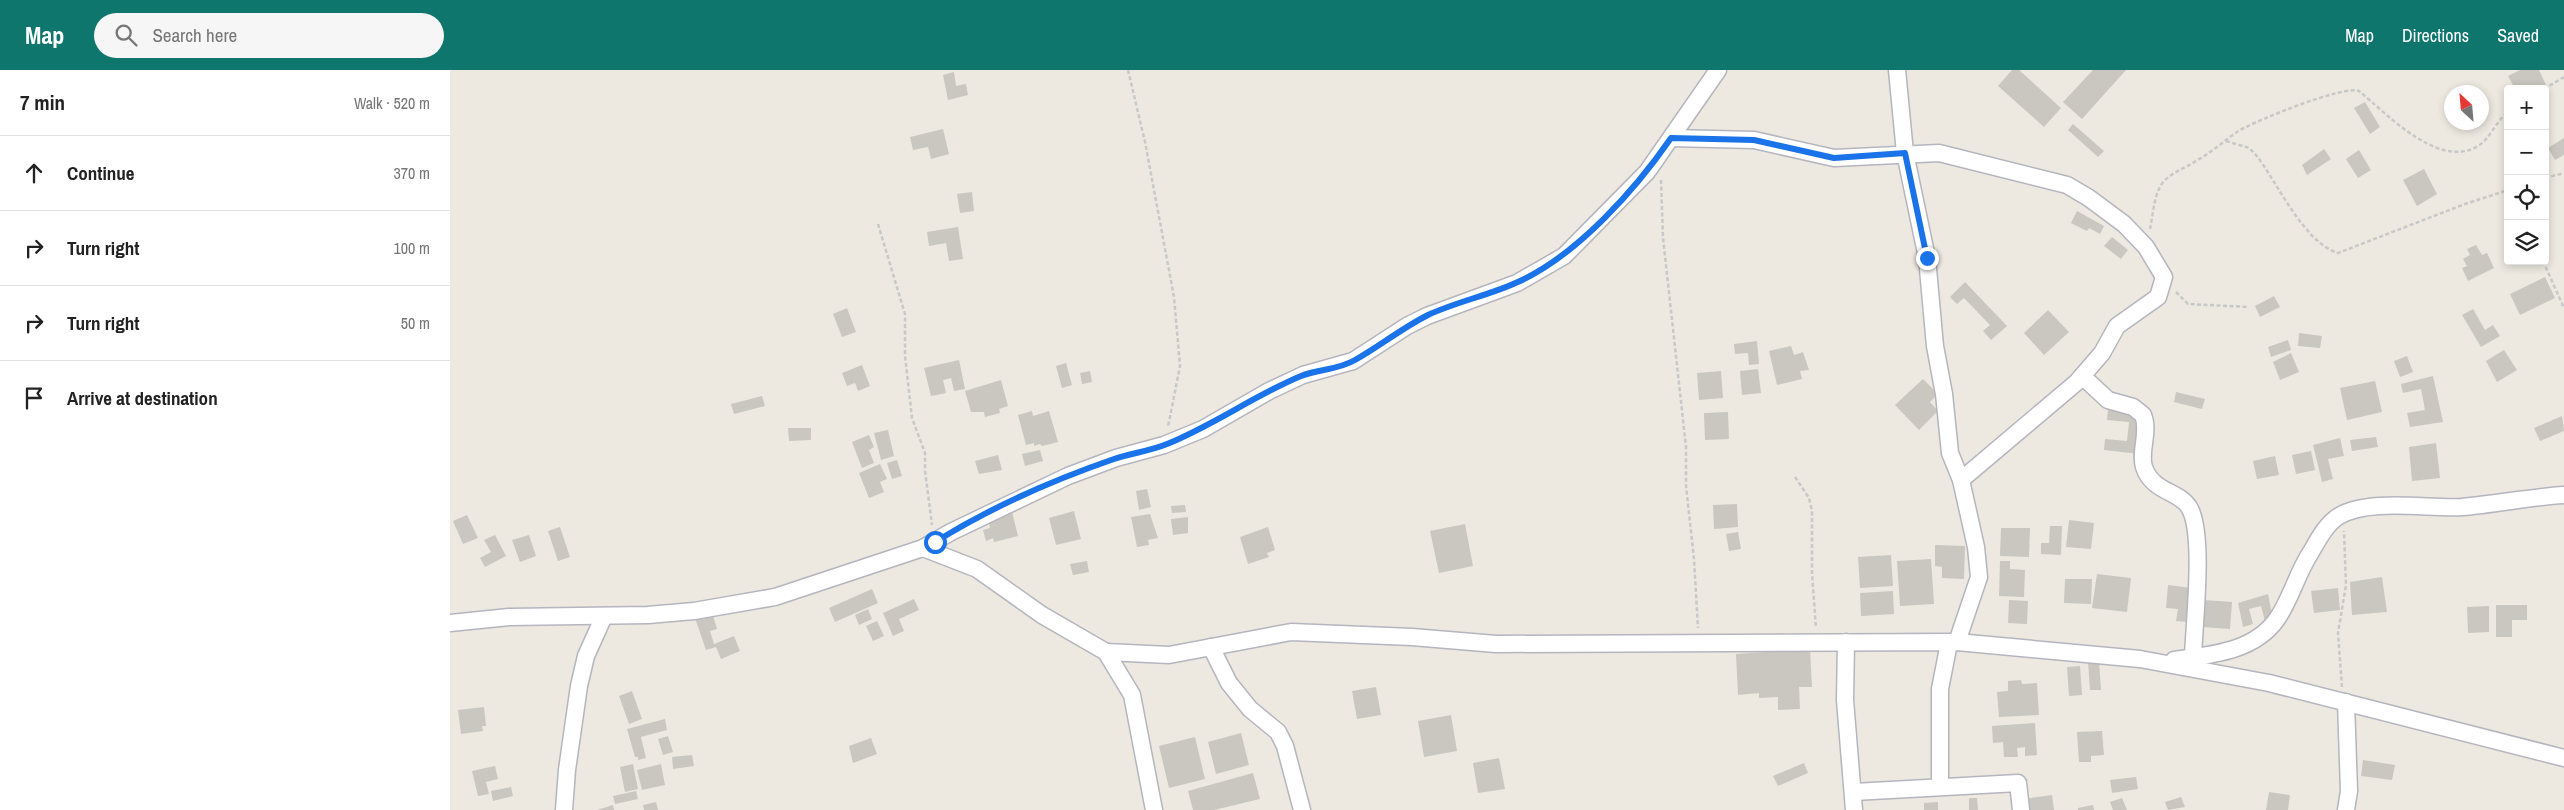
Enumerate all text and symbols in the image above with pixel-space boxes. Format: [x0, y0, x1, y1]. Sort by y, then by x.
search box [94, 13, 444, 58]
text: Map [25, 19, 64, 51]
icon: search [112, 21, 140, 49]
text: Search here [152, 22, 237, 48]
text: Map [2345, 23, 2374, 48]
text: Directions [2402, 23, 2469, 48]
text: Saved [2497, 23, 2539, 48]
north arrow [2444, 85, 2489, 130]
map controls [2504, 85, 2549, 265]
button: + [2504, 85, 2549, 130]
text: 7 min [20, 88, 65, 117]
text: Walk · 520 m [354, 92, 430, 114]
button: − [2504, 130, 2549, 175]
icon: ahead [20, 159, 48, 187]
text: Continue [67, 160, 135, 186]
text: 370 m [394, 162, 430, 184]
button: locate [2504, 175, 2549, 220]
button: layers [2504, 220, 2549, 265]
icon: right [20, 234, 48, 262]
text: Turn right [67, 235, 139, 261]
text: 100 m [394, 237, 430, 259]
route end [1916, 247, 1939, 270]
icon: right [20, 309, 48, 337]
text: Turn right [67, 310, 139, 336]
text: 50 m [401, 312, 430, 334]
icon: arrive [20, 384, 48, 412]
text: Arrive at destination [67, 385, 218, 411]
route start [924, 531, 947, 554]

